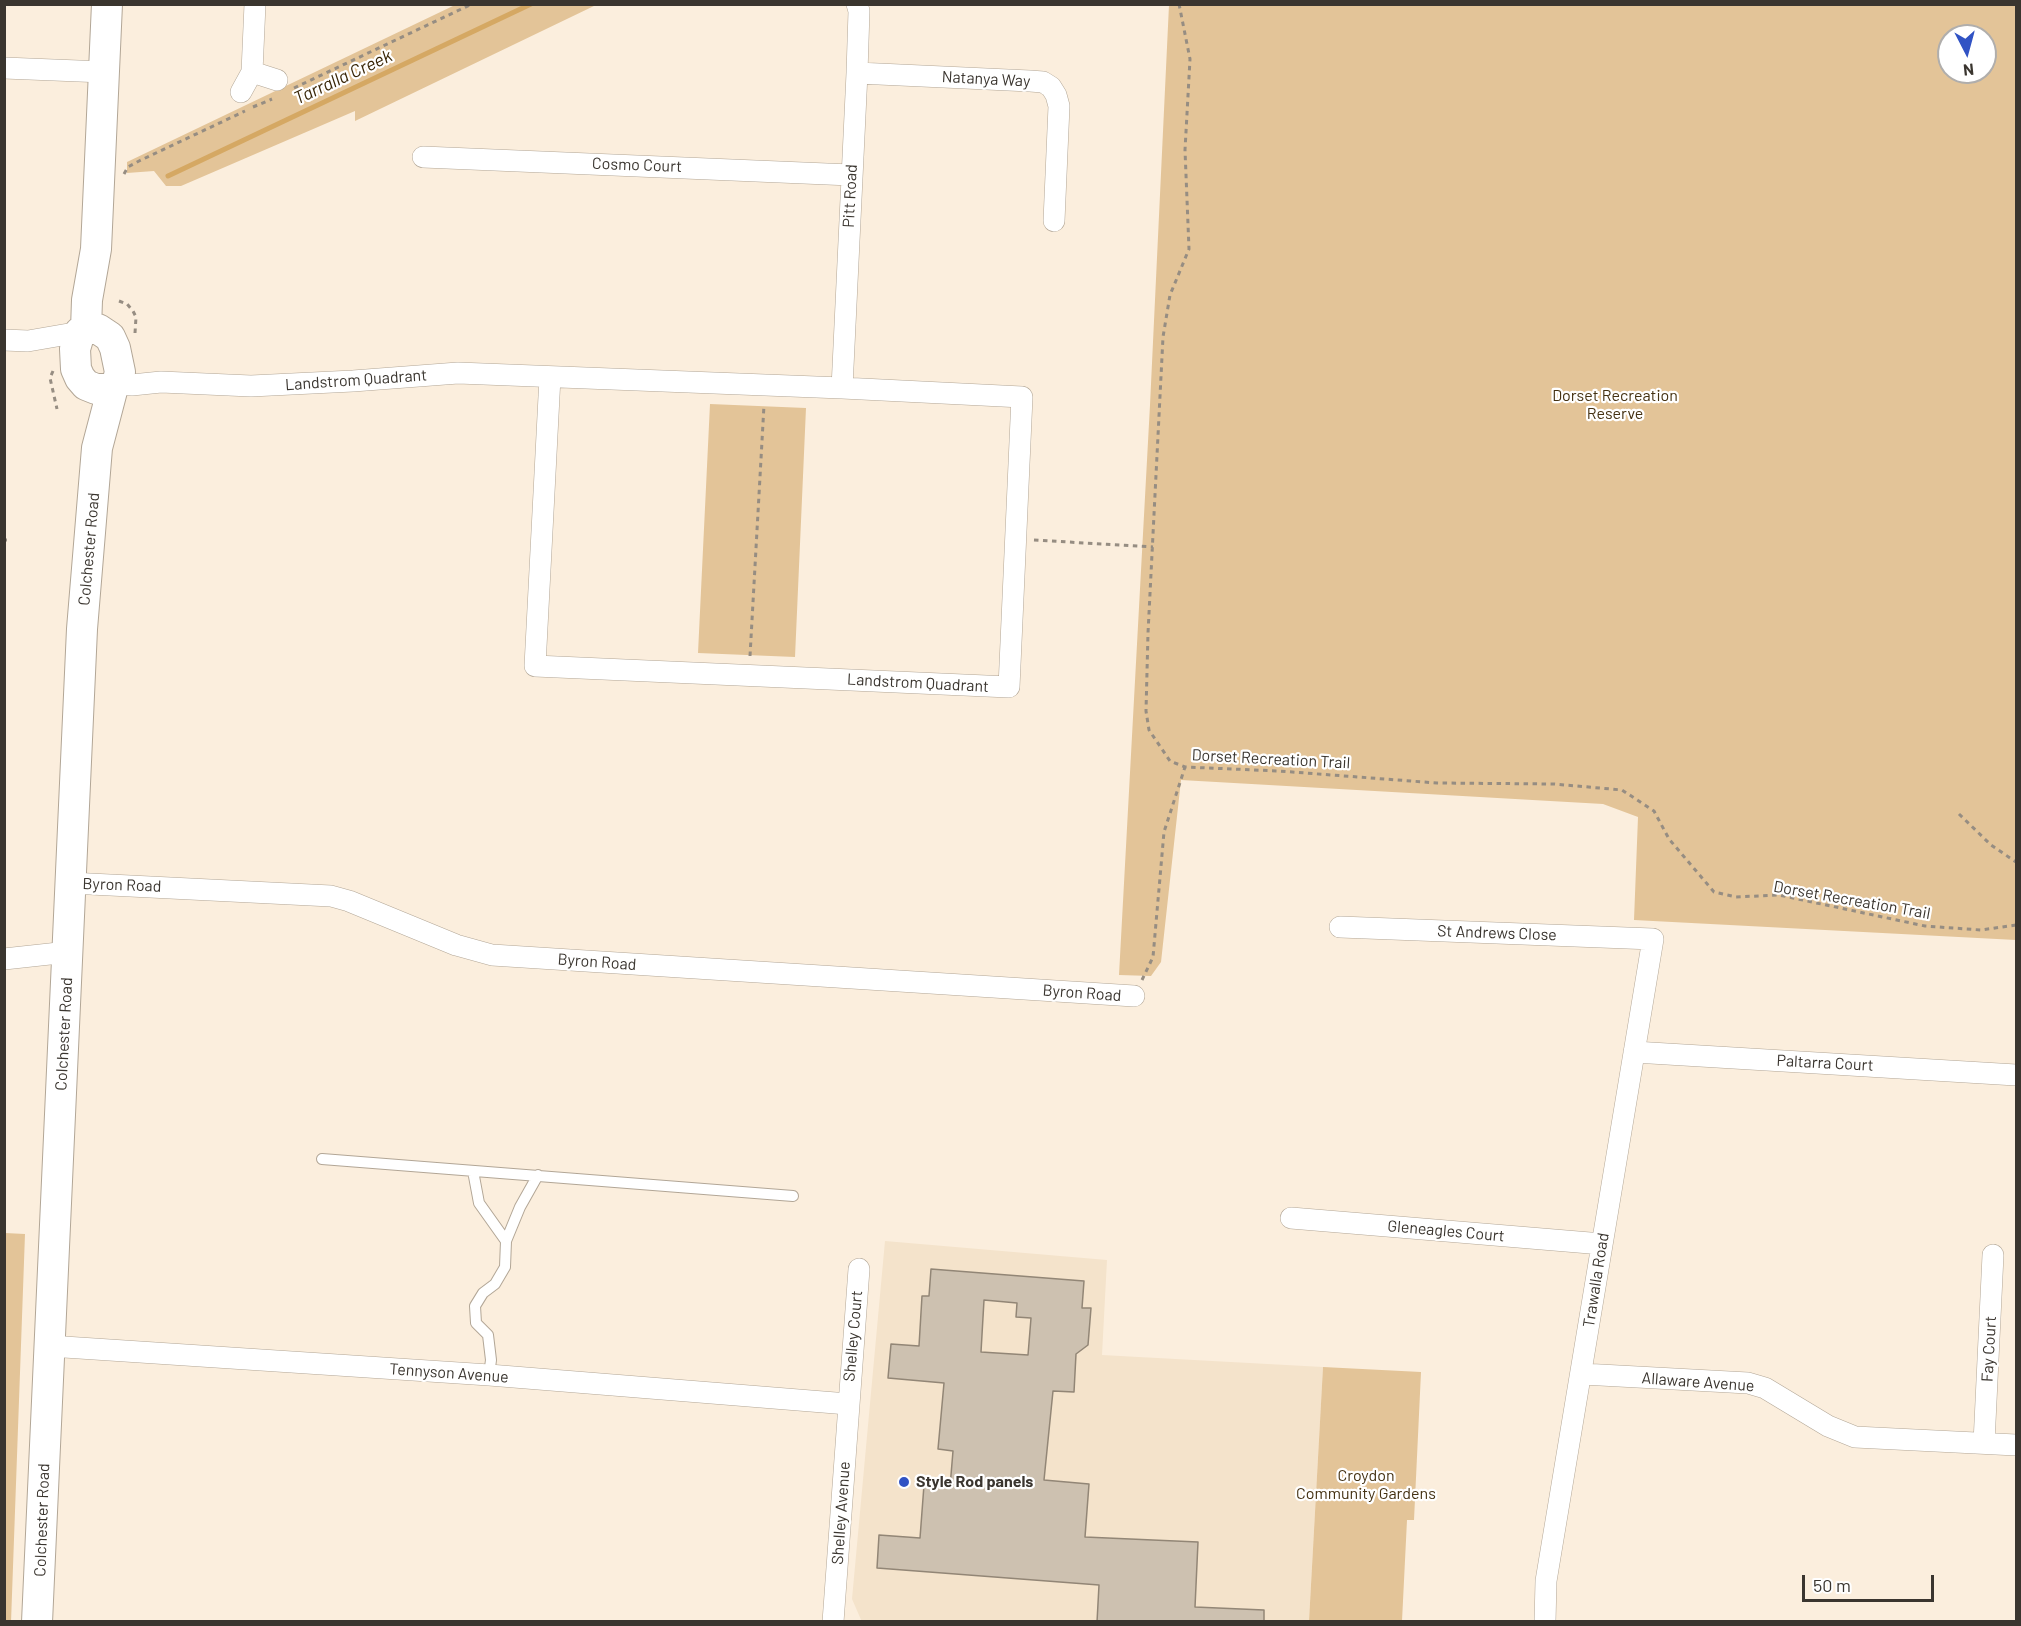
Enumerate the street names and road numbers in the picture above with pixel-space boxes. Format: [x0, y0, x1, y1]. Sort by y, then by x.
street label: Natanya Way [941, 67, 1031, 91]
street label: Cosmo Court [592, 154, 682, 176]
street label: Pitt Road [839, 164, 861, 228]
street label: Landstrom Quadrant [284, 365, 428, 395]
street label: Colchester Road [74, 492, 104, 606]
street label: Landstrom Quadrant [847, 670, 989, 696]
street label: Dorset Recreation Trail [1191, 745, 1351, 773]
street label: Byron Road [82, 874, 162, 896]
street label: Dorset Recreation Trail [1772, 877, 1932, 923]
street label: St Andrews Close [1437, 921, 1557, 945]
street label: Byron Road [557, 950, 637, 974]
street label: Colchester Road [51, 977, 77, 1091]
street label: Byron Road [1042, 981, 1122, 1005]
street label: Paltarra Court [1776, 1051, 1874, 1075]
street label: Gleneagles Court [1387, 1216, 1505, 1246]
street label: Trawalla Road [1579, 1231, 1613, 1329]
street label: Shelley Court [839, 1290, 867, 1382]
street label: Fay Court [1978, 1315, 2000, 1383]
street label: Tennyson Avenue [389, 1359, 509, 1387]
street label: Allaware Avenue [1641, 1368, 1755, 1396]
street label: Shelley Avenue [828, 1461, 854, 1565]
street label: Colchester Road [30, 1463, 54, 1577]

